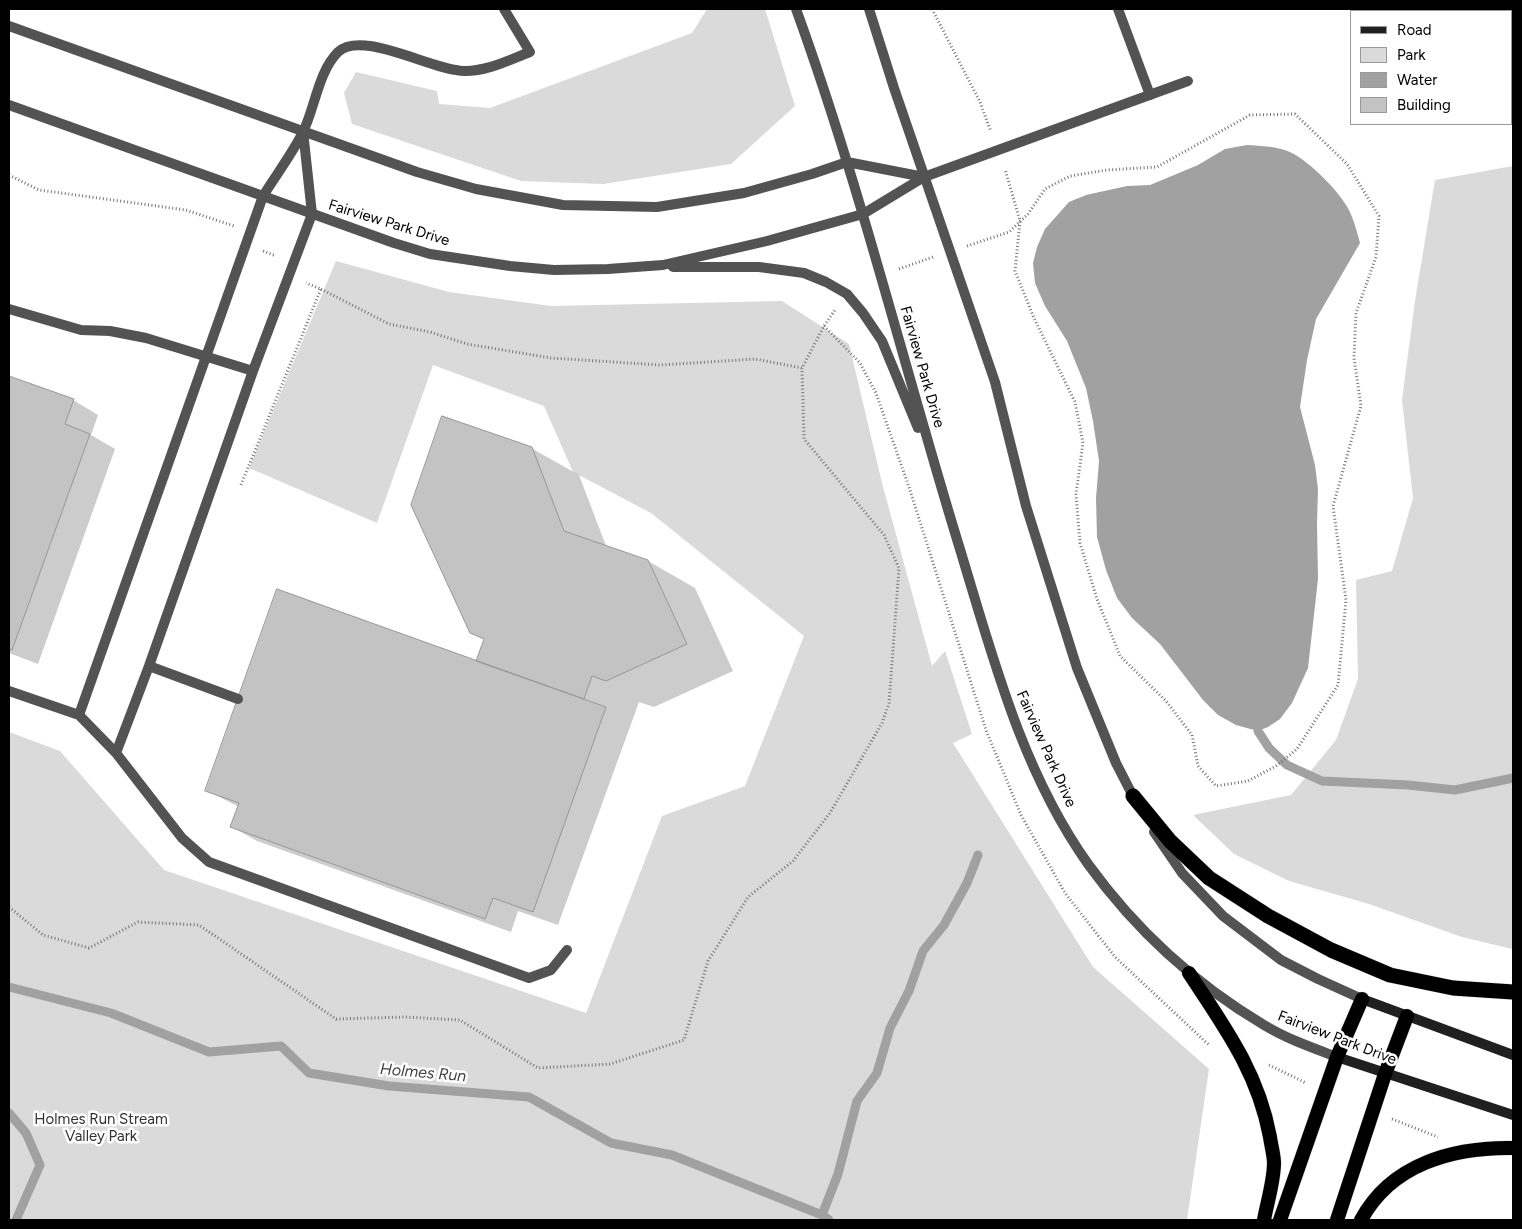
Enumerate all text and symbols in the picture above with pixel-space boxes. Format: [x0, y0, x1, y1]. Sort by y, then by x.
legend [1350, 10, 1512, 125]
text: Road [1397, 21, 1432, 39]
text: Park [1397, 46, 1426, 64]
text: Water [1397, 71, 1437, 89]
text: Building [1397, 96, 1451, 114]
street label: Fairview Park Drive [326, 196, 452, 250]
street label: Fairview Park Drive [896, 304, 948, 430]
street label: Fairview Park Drive [1012, 688, 1080, 810]
street label: Fairview Park Drive [1275, 1007, 1399, 1069]
water label: Holmes Run [379, 1060, 467, 1086]
park label: Holmes Run Stream Valley Park [34, 1111, 168, 1146]

